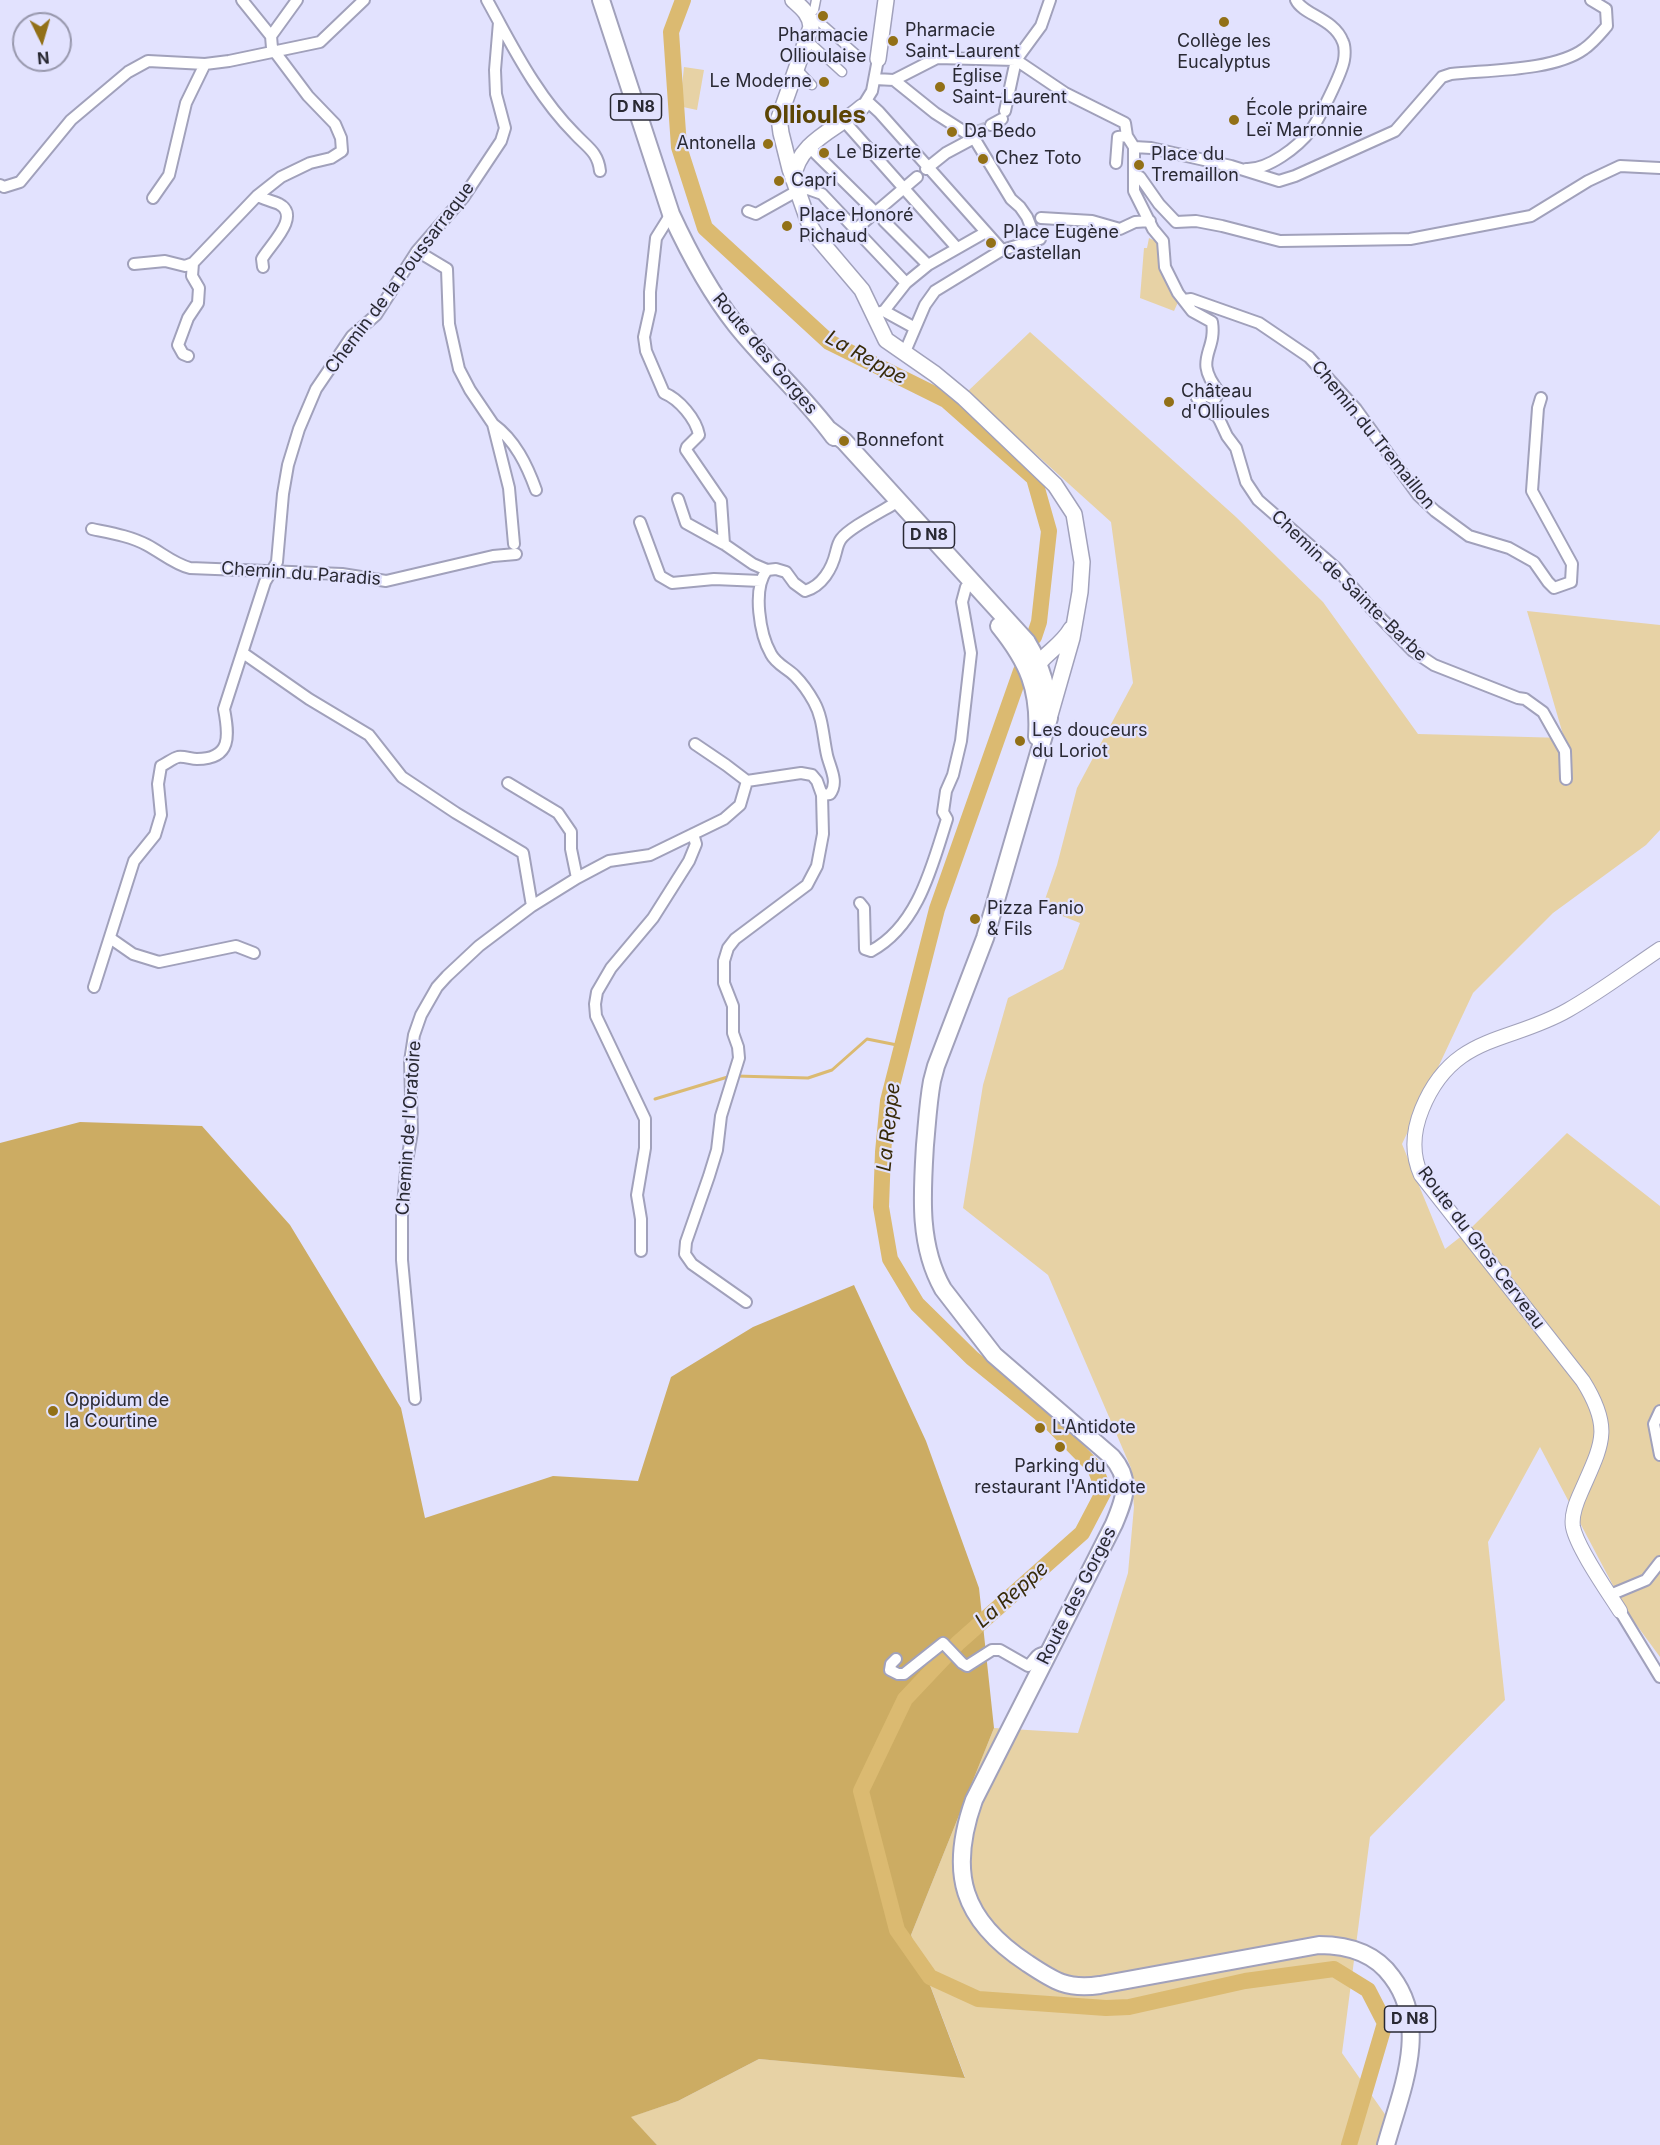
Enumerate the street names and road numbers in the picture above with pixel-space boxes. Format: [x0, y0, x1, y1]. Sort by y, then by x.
road number: D N8 [610, 94, 662, 120]
street label: Chemin de la Poussarraque [321, 178, 479, 378]
street label: Route des Gorges [708, 289, 822, 419]
street label: Chemin du Tremaillon [1306, 356, 1440, 514]
street label: Chemin de Sainte-Barbe [1267, 506, 1431, 666]
road number: D N8 [904, 522, 954, 548]
street label: Chemin du Paradis [220, 558, 382, 590]
street label: Chemin de l'Oratoire [392, 1040, 426, 1216]
street label: Route du Gros Cerveau [1413, 1162, 1549, 1334]
street label: Route des Gorges [1033, 1523, 1121, 1669]
road number: D N8 [1384, 2006, 1436, 2032]

